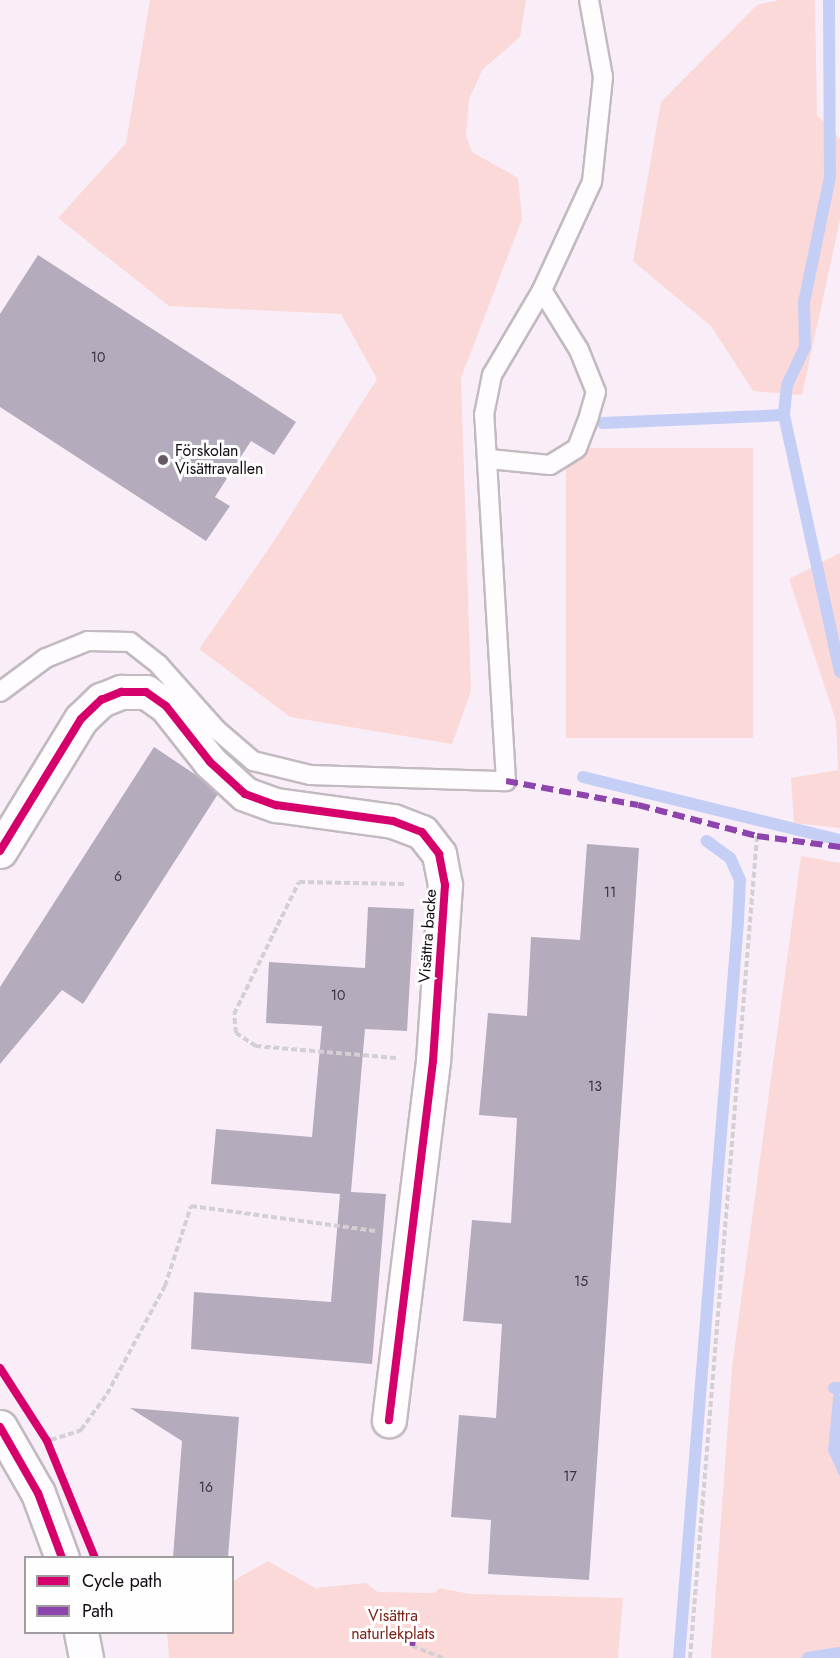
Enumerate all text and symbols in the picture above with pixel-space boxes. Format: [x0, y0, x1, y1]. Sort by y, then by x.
house number: 10 [91, 349, 105, 365]
place label: Förskolan Visättravallen [175, 441, 263, 479]
marker: Förskolan Visättravallen [156, 453, 170, 467]
house number: 6 [114, 868, 122, 884]
house number: 11 [604, 884, 616, 900]
street label: Visättra backe [415, 888, 441, 984]
house number: 10 [331, 987, 345, 1003]
house number: 13 [588, 1078, 602, 1094]
house number: 15 [574, 1273, 588, 1289]
house number: 17 [563, 1468, 577, 1484]
house number: 16 [199, 1479, 213, 1495]
legend [24, 1556, 234, 1634]
text: Cycle path [82, 1568, 162, 1594]
text: Path [82, 1598, 114, 1624]
park label: Visättra naturlekplats [351, 1606, 435, 1644]

